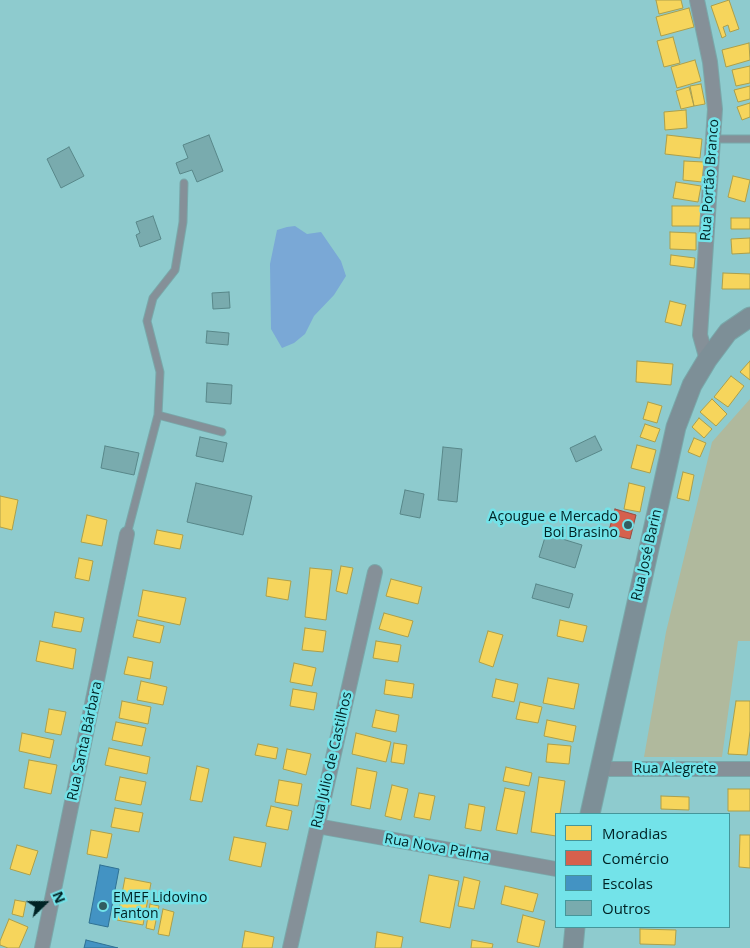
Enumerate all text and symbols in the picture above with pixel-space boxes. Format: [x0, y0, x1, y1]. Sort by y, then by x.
street label: Rua Portão Branco [697, 118, 723, 242]
street label: Rua José Barin [628, 507, 666, 603]
place label: Açougue e Mercado Boi Brasino [489, 509, 618, 542]
marker: Açougue e Mercado Boi Brasino [622, 519, 634, 531]
street label: Rua Santa Bárbara [64, 680, 106, 802]
street label: Rua Júlio de Castilhos [308, 690, 356, 830]
street label: Rua Alegrete [634, 761, 716, 777]
legend [555, 813, 730, 928]
text: Moradias [602, 823, 667, 843]
street label: Rua Nova Palma [383, 830, 491, 866]
text: Comércio [602, 848, 669, 868]
text: Escolas [602, 873, 653, 893]
north arrow [20, 878, 70, 928]
text: N [48, 888, 70, 906]
place label: EMEF Lidovino Fanton [113, 890, 207, 922]
text: Outros [602, 898, 651, 918]
marker: EMEF Lidovino Fanton [97, 900, 109, 912]

